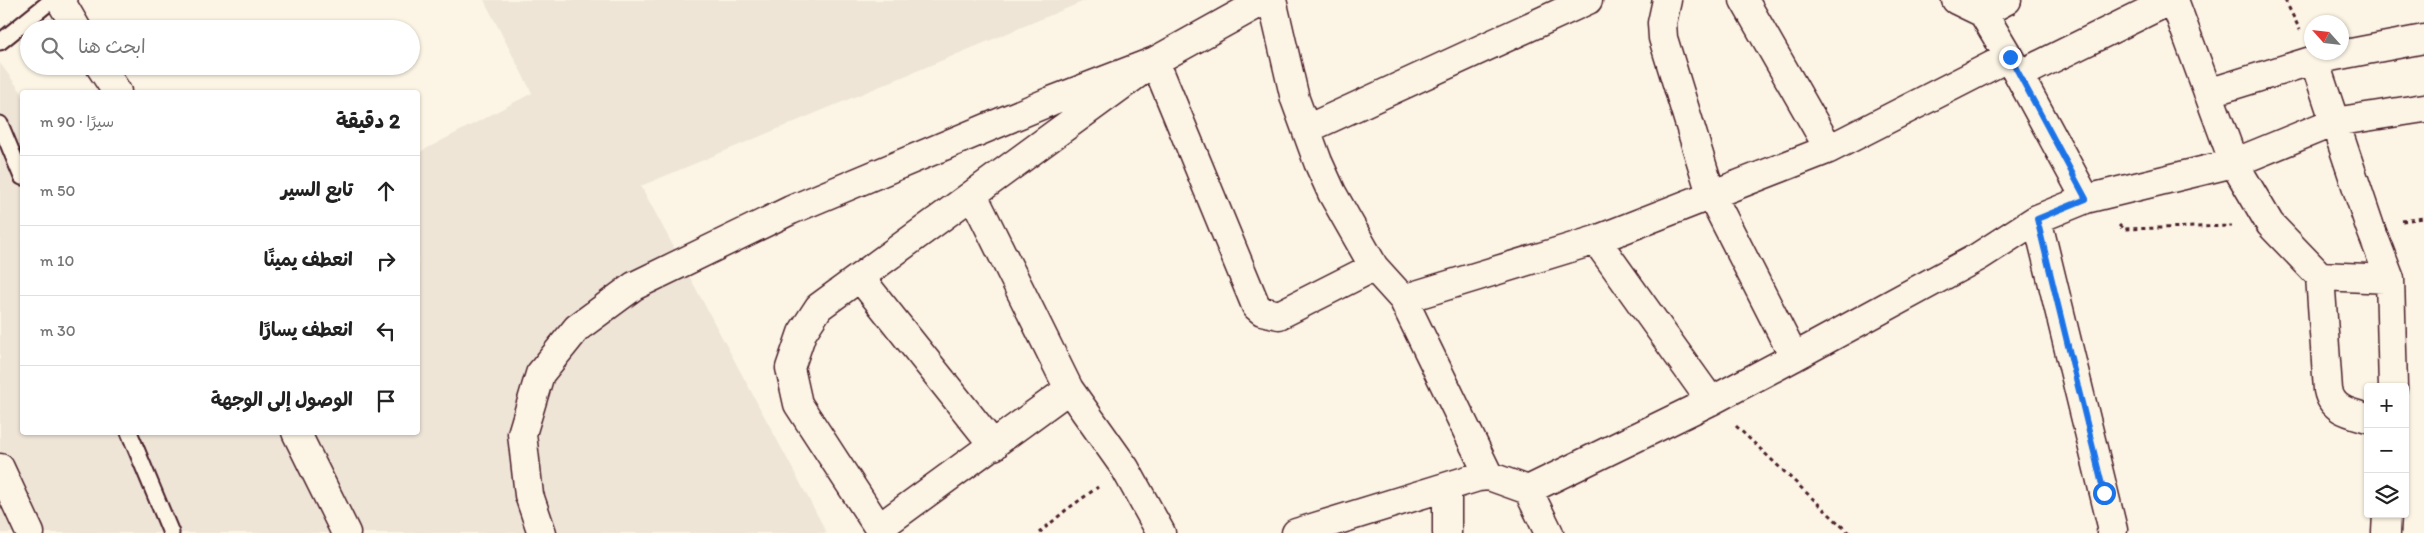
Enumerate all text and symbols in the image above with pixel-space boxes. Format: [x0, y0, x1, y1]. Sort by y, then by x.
north arrow [2304, 15, 2349, 60]
search box [20, 20, 420, 75]
icon: search [38, 34, 66, 62]
text: ابحث هنا [78, 35, 146, 58]
route end [1999, 46, 2022, 69]
text: 2 دقيقة [336, 108, 400, 133]
text: سيرًا · 90 m [40, 112, 114, 131]
icon: ahead [372, 177, 400, 205]
text: تابع السير [281, 178, 353, 201]
text: 50 m [40, 181, 75, 200]
icon: right [372, 247, 400, 275]
text: انعطف يمينًا [264, 248, 353, 271]
text: 10 m [40, 251, 74, 270]
icon: left [372, 317, 400, 345]
text: انعطف يسارًا [259, 318, 353, 341]
text: 30 m [40, 321, 76, 340]
map controls [2364, 383, 2409, 518]
button: + [2364, 383, 2409, 428]
icon: arrive [372, 387, 400, 415]
text: الوصول إلى الوجهة [211, 388, 353, 411]
button: − [2364, 428, 2409, 473]
button: layers [2364, 473, 2409, 518]
route start [2093, 482, 2116, 505]

